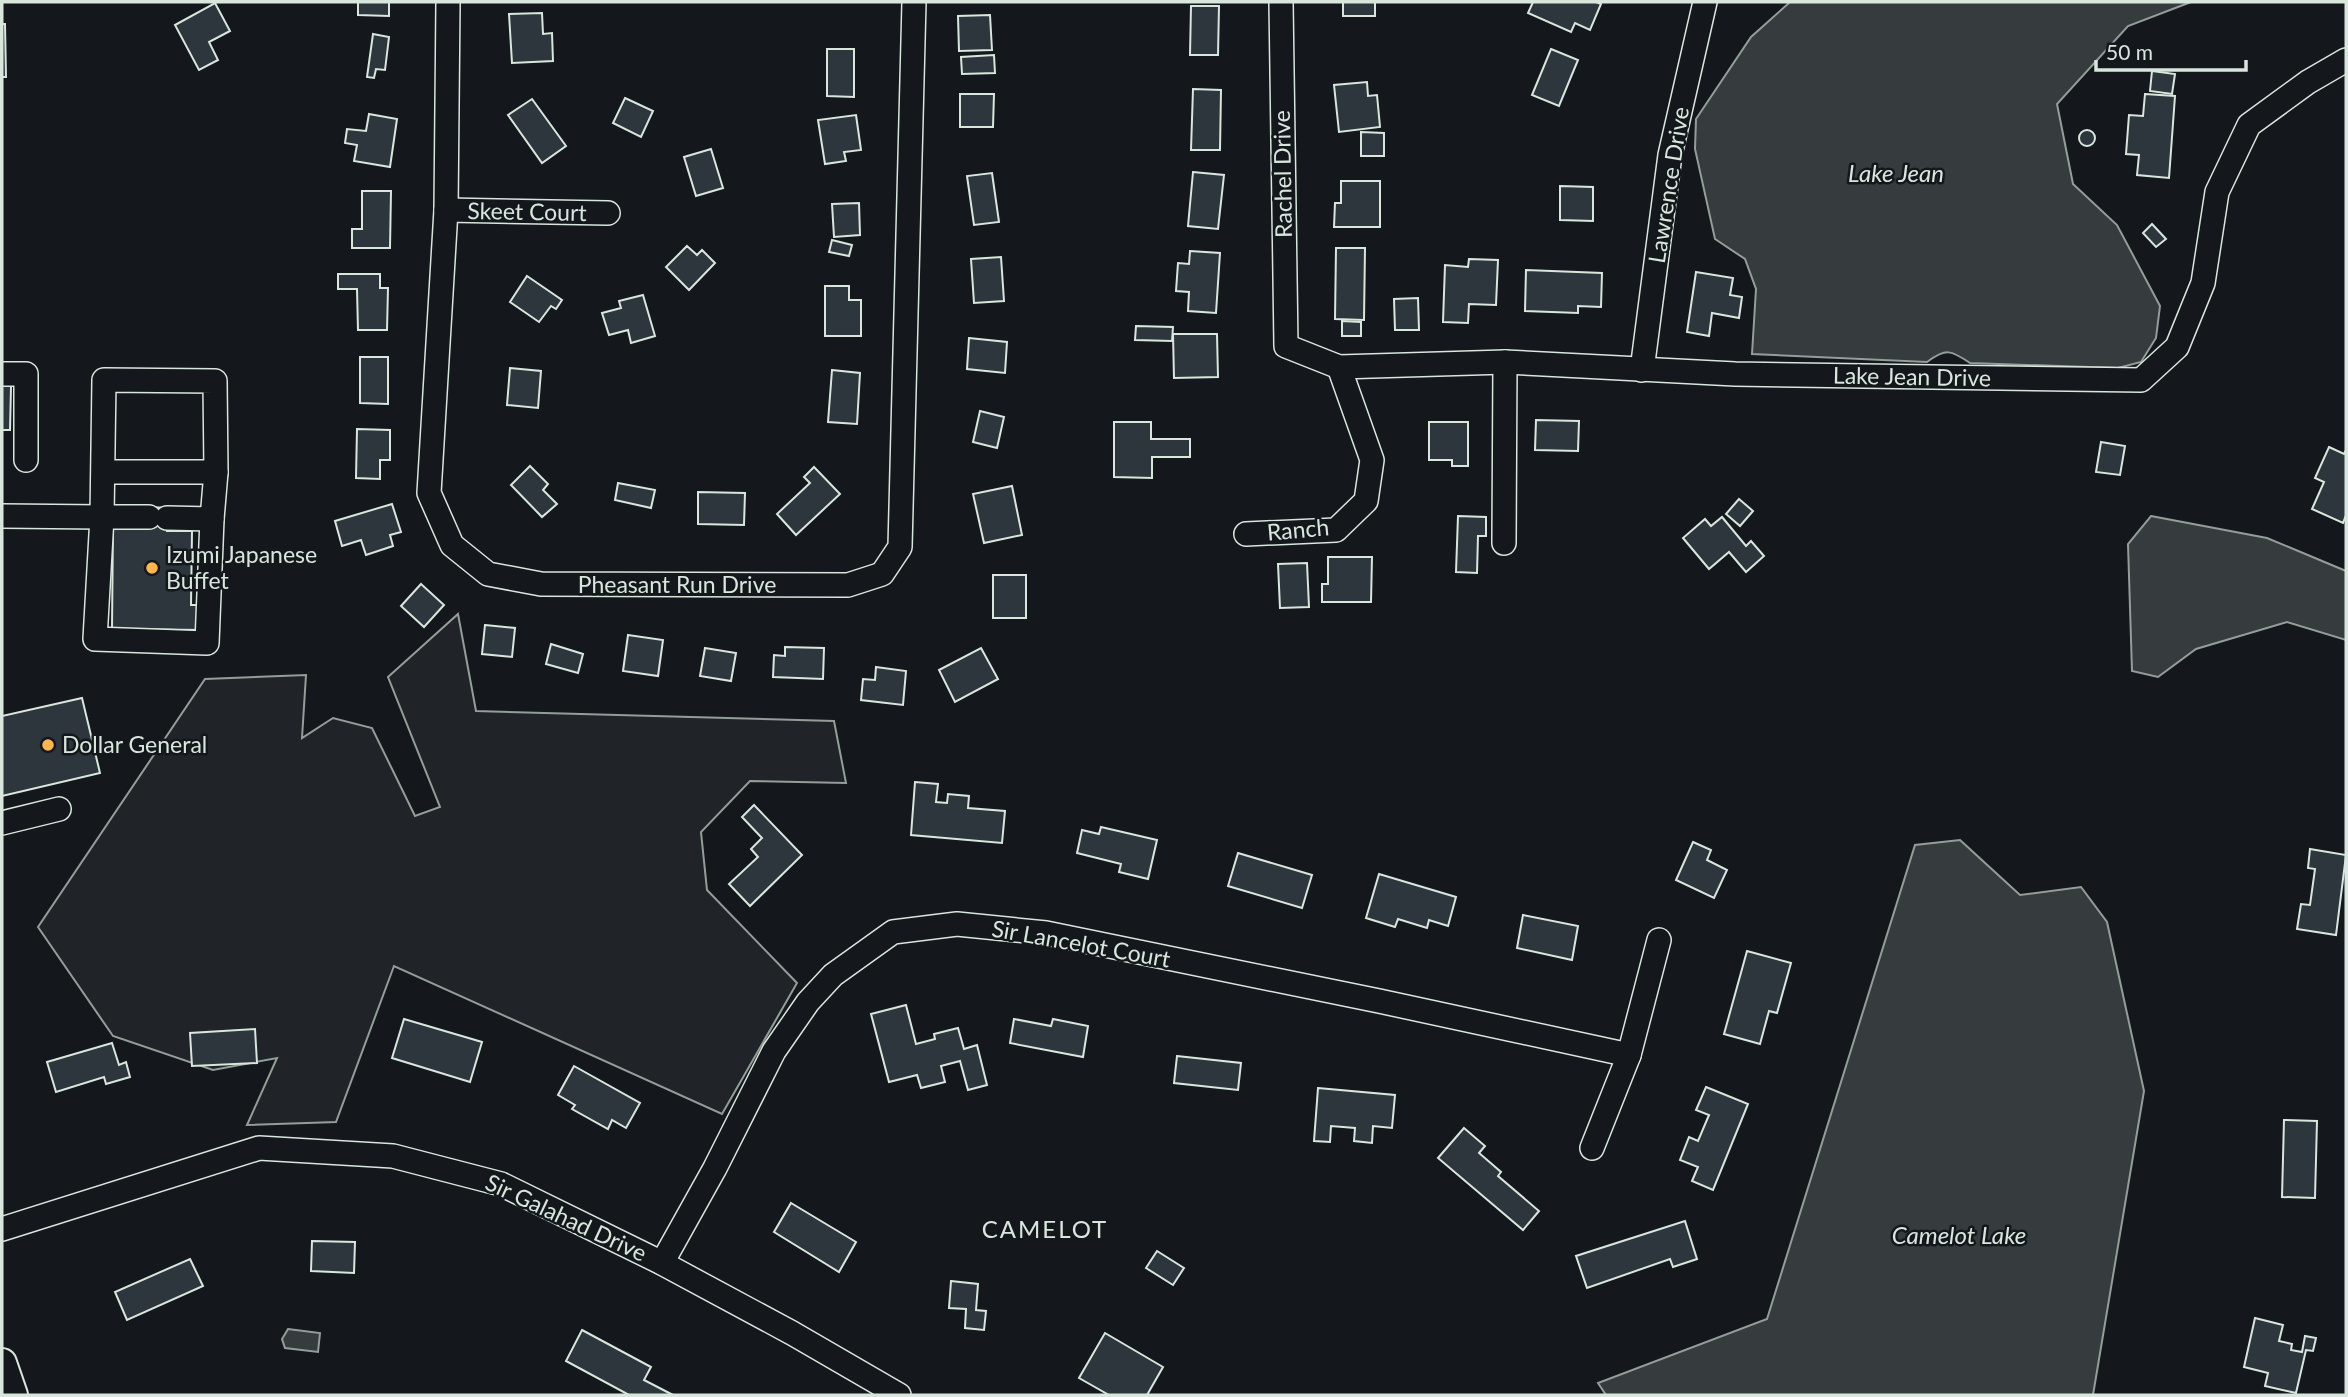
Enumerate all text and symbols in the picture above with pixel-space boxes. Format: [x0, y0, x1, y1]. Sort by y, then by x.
scale bar [2096, 28, 2246, 72]
text: 50 m [2106, 39, 2153, 64]
street label: Lawrence Drive [1642, 105, 1694, 265]
street label: Rachel Drive [1267, 110, 1297, 238]
water label: Lake Jean [1848, 158, 1944, 187]
street label: Skeet Court [467, 196, 588, 226]
street label: Lake Jean Drive [1833, 361, 1991, 391]
street label: Ranch [1266, 512, 1330, 546]
place label: Izumi Japanese Buffet [166, 540, 317, 594]
marker: Izumi Japanese Buffet [144, 560, 160, 576]
street label: Pheasant Run Drive [578, 570, 776, 598]
place label: Dollar General [62, 730, 207, 758]
marker: Dollar General [40, 737, 56, 753]
street label: Sir Lancelot Court [990, 914, 1173, 973]
street label: Sir Galahad Drive [481, 1168, 651, 1267]
district label: CAMELOT [982, 1214, 1108, 1243]
water label: Camelot Lake [1892, 1220, 2026, 1249]

